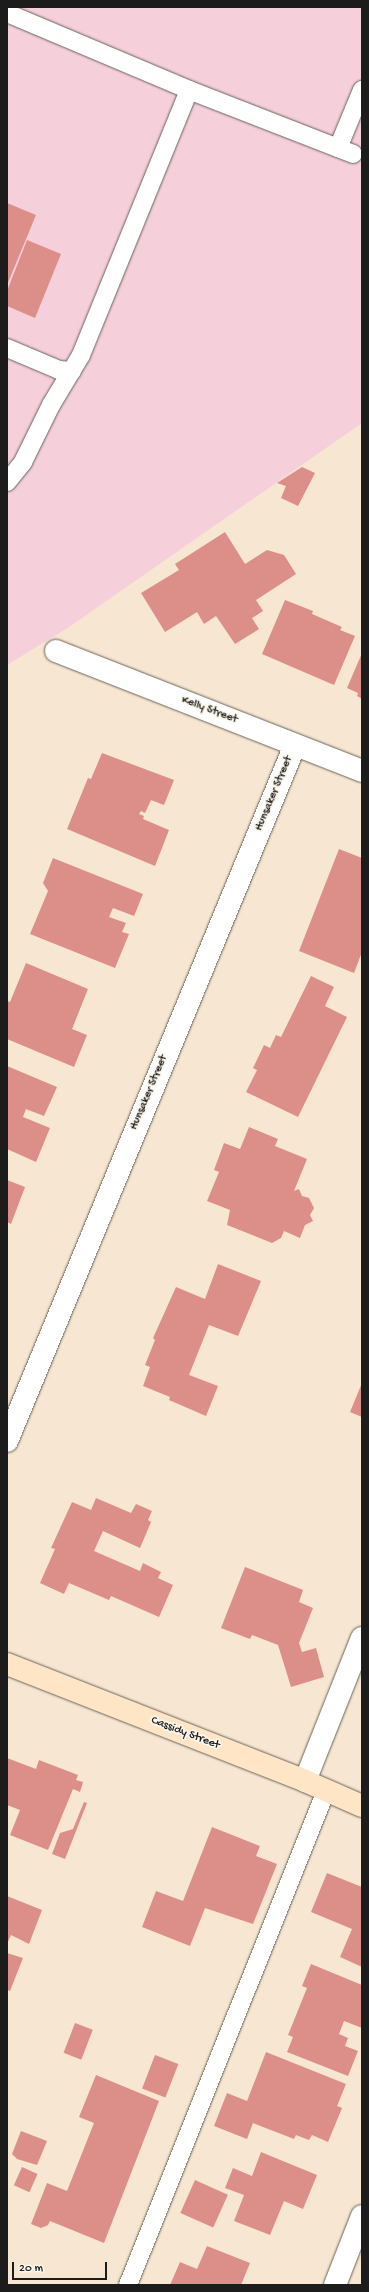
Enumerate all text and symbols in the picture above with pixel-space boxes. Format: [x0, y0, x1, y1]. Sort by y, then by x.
street label: Kelly Street [179, 694, 239, 728]
street label: Hunsaker Street [253, 754, 297, 834]
street label: Hunsaker Street [128, 1053, 172, 1133]
street label: Cassidy Street [149, 1714, 221, 1754]
scale bar [14, 2254, 109, 2280]
text: 20 m [19, 2262, 43, 2276]

